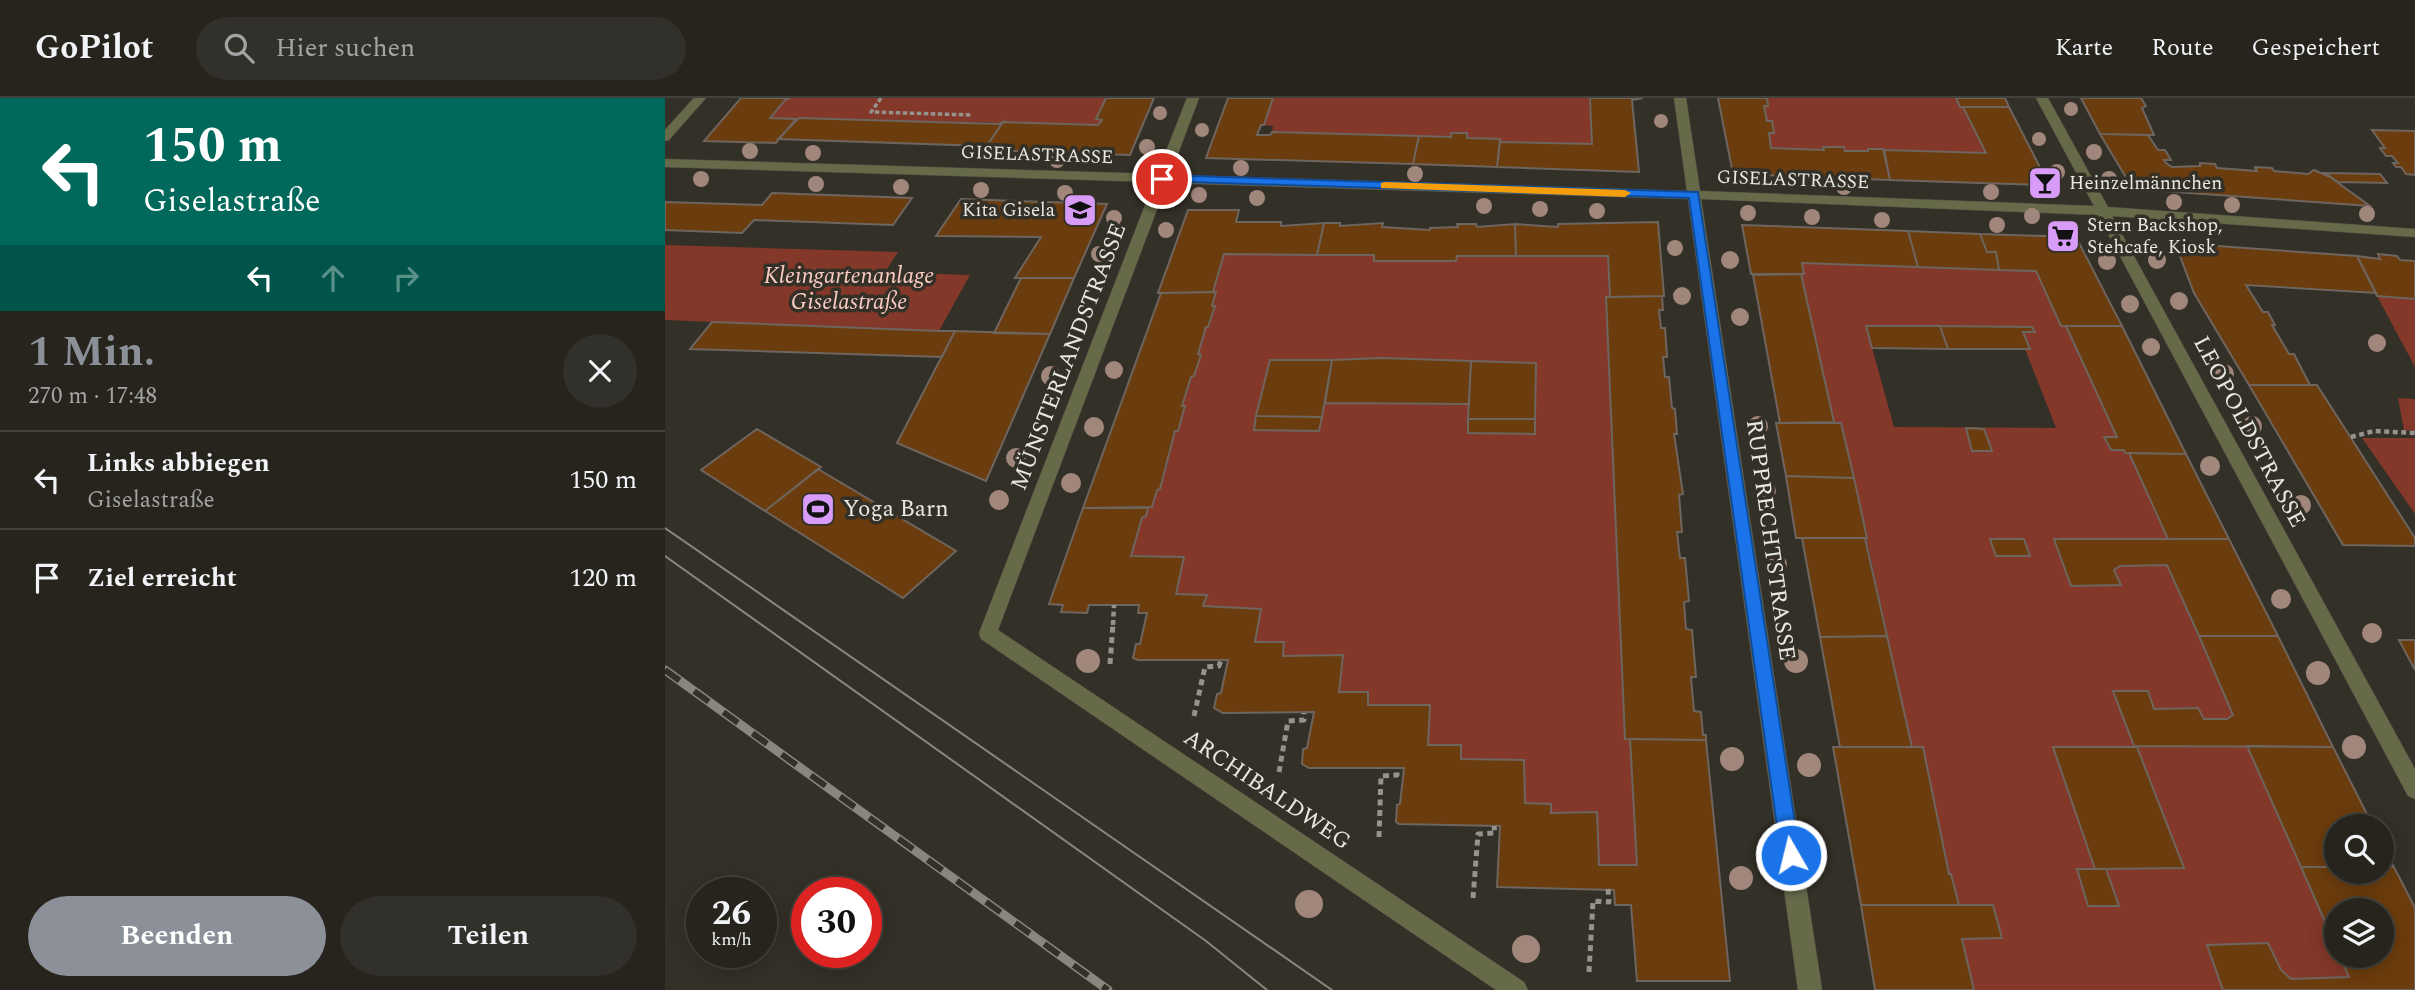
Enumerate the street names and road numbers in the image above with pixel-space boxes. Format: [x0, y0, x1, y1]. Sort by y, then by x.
street label: GISELASTRASSE [960, 138, 1114, 172]
street label: GISELASTRASSE [1716, 163, 1870, 197]
street label: MÜNSTERLANDSTRASSE [1002, 218, 1136, 496]
street label: LEOPOLDSTRASSE [2184, 330, 2314, 534]
street label: RUPPRECHTSTRASSE [1736, 417, 1804, 663]
street label: ARCHIBALDWEG [1176, 721, 1358, 859]

